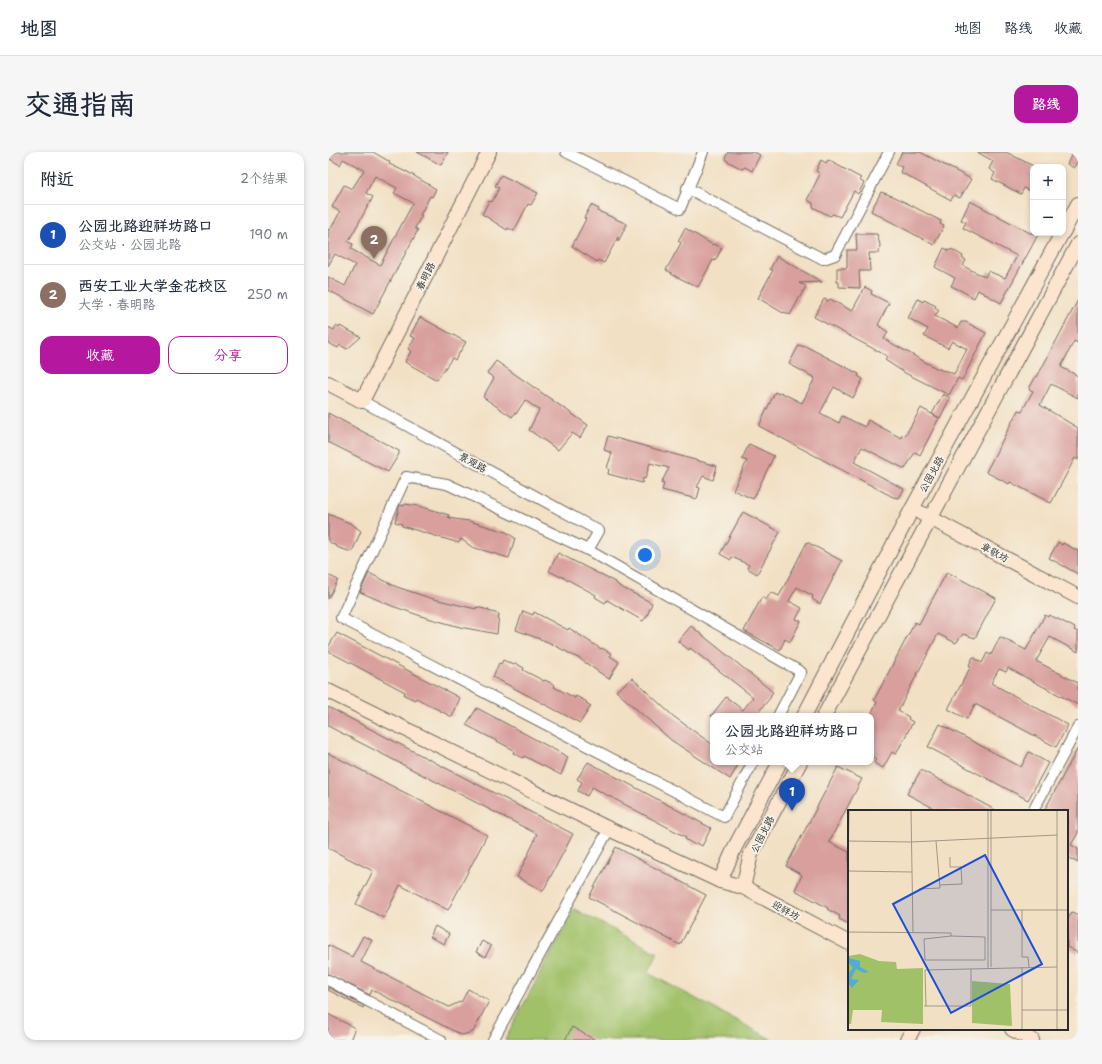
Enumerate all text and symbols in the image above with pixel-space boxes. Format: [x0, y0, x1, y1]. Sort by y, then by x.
text: 地图 [20, 16, 58, 41]
text: 地图 [954, 19, 982, 37]
text: 路线 [1004, 19, 1032, 37]
text: 收藏 [1054, 19, 1082, 37]
text: 交通指南 [24, 85, 136, 123]
button: 路线 [1014, 85, 1078, 123]
map controls [1030, 164, 1066, 236]
button: + [1030, 164, 1066, 200]
text: 附近 [40, 168, 74, 190]
text: 2个结果 [240, 170, 288, 187]
button: − [1030, 200, 1066, 236]
text: 公园北路迎祥坊路口 [78, 216, 213, 236]
text: 1 [50, 226, 56, 243]
text: 190 m [249, 226, 288, 243]
pin: 2 [361, 226, 387, 259]
text: 公交站 · 公园北路 [78, 236, 182, 253]
street label: 春明路 [413, 260, 438, 293]
text: 西安工业大学金花校区 [78, 276, 228, 296]
text: 2 [48, 286, 58, 303]
text: 250 m [247, 286, 288, 303]
text: 大学 · 春明路 [78, 296, 156, 313]
button: 收藏 [40, 336, 160, 374]
button: 分享 [168, 336, 288, 374]
street label: 景观路 [456, 449, 489, 475]
street label: 公园北路 [916, 454, 947, 495]
street label: 章敬坊 [978, 540, 1011, 565]
your location [635, 545, 655, 565]
popup [710, 713, 874, 765]
text: 公园北路迎祥坊路口 [724, 721, 860, 741]
text: 公交站 [724, 741, 764, 758]
pin: 1 [779, 778, 805, 811]
inset map [848, 810, 1068, 1030]
street label: 公园北路 [748, 813, 777, 855]
street label: 迎祥坊 [769, 898, 802, 923]

